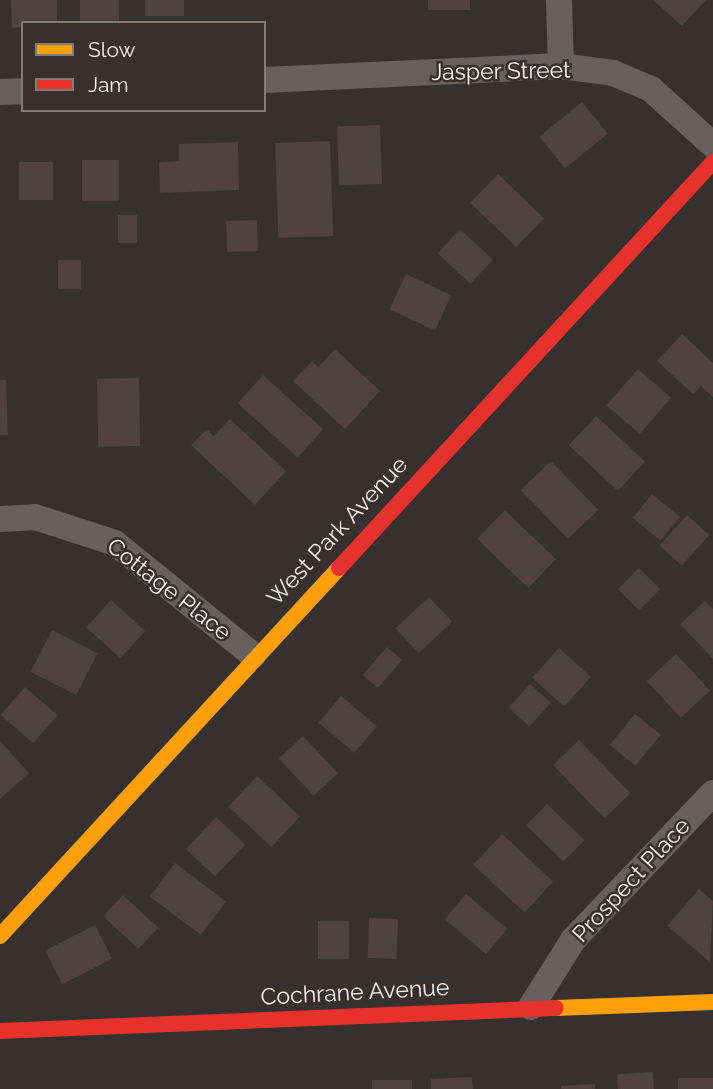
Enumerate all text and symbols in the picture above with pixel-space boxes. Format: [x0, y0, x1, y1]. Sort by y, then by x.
legend [21, 21, 266, 112]
text: Slow [88, 37, 136, 62]
street label: Jasper Street [431, 56, 571, 86]
text: Jam [88, 72, 129, 97]
street label: West Park Avenue [261, 451, 413, 611]
street label: Cottage Place [101, 532, 237, 646]
street label: Prospect Place [566, 812, 696, 948]
street label: Cochrane Avenue [260, 973, 450, 1011]

